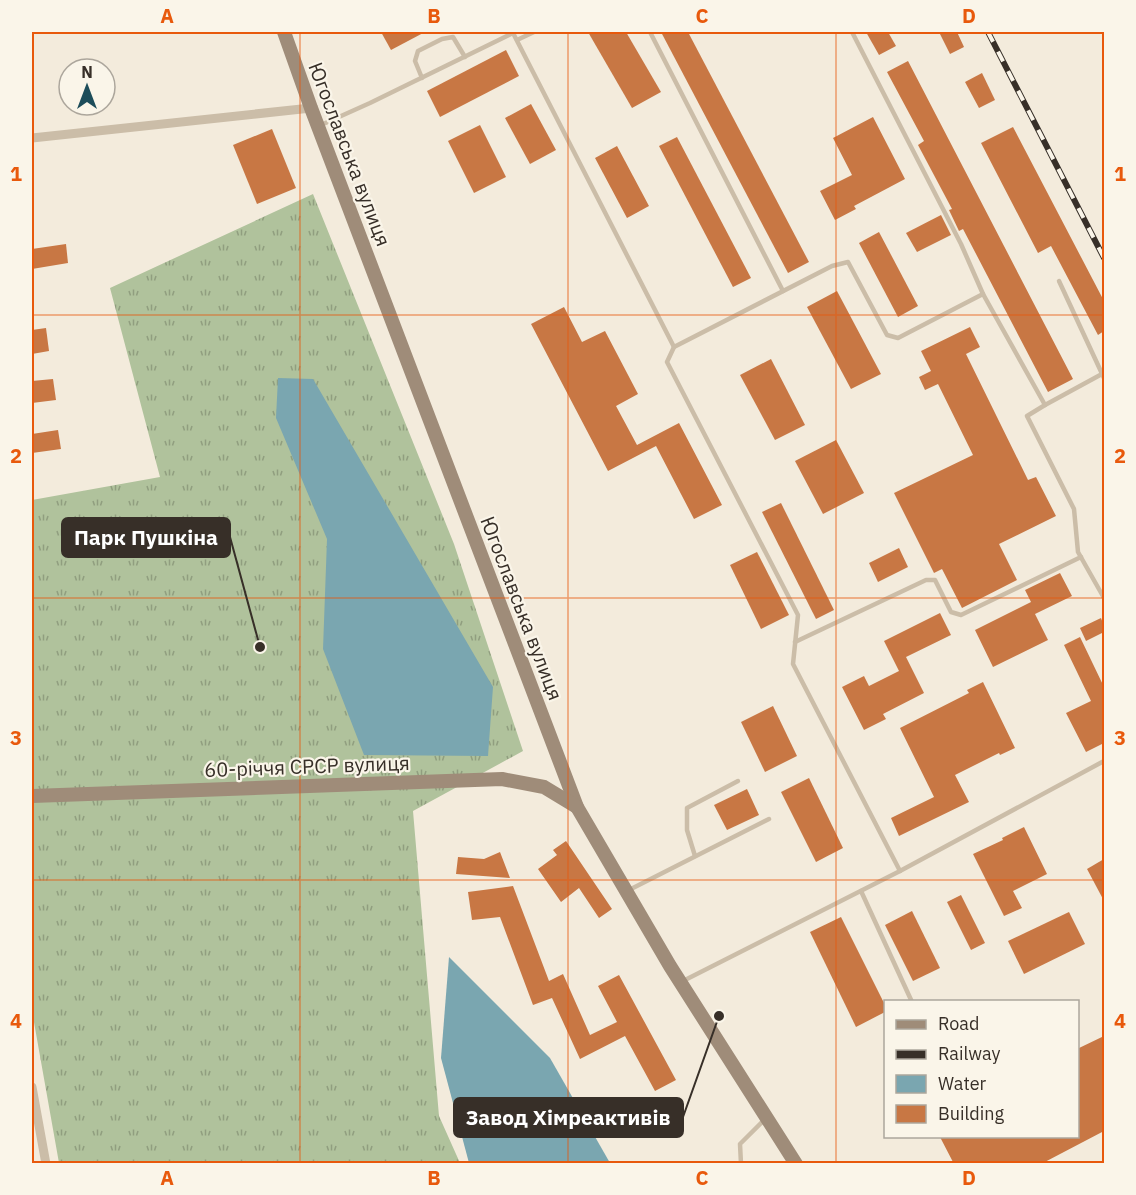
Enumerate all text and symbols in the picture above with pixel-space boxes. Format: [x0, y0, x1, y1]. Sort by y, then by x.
text: A [160, 2, 174, 29]
text: B [427, 2, 441, 29]
text: C [695, 2, 709, 29]
text: D [962, 2, 976, 29]
north arrow [57, 57, 117, 117]
street label: Югославська вулиця [302, 58, 398, 250]
text: N [81, 62, 93, 82]
text: 1 [10, 160, 22, 187]
text: 1 [1114, 160, 1126, 187]
text: 2 [10, 442, 22, 469]
text: 2 [1114, 442, 1126, 469]
street label: Югославська вулиця [474, 512, 570, 704]
callout: Парк Пушкіна [62, 518, 230, 557]
text: Парк Пушкіна [74, 523, 218, 551]
text: 3 [10, 724, 22, 751]
text: 3 [1114, 724, 1126, 751]
street label: 60-річчя СРСР вулиця [204, 749, 410, 783]
legend [884, 1000, 1079, 1138]
text: 4 [10, 1007, 22, 1034]
text: 4 [1114, 1007, 1126, 1034]
text: Road [938, 1012, 979, 1035]
text: Railway [938, 1042, 1000, 1065]
text: Water [938, 1072, 987, 1095]
callout: Завод Хімреактивів [454, 1098, 683, 1137]
text: Building [938, 1102, 1005, 1125]
text: Завод Хімреактивів [465, 1103, 671, 1131]
text: A [160, 1164, 174, 1191]
text: B [427, 1164, 441, 1191]
text: C [695, 1164, 709, 1191]
text: D [962, 1164, 976, 1191]

